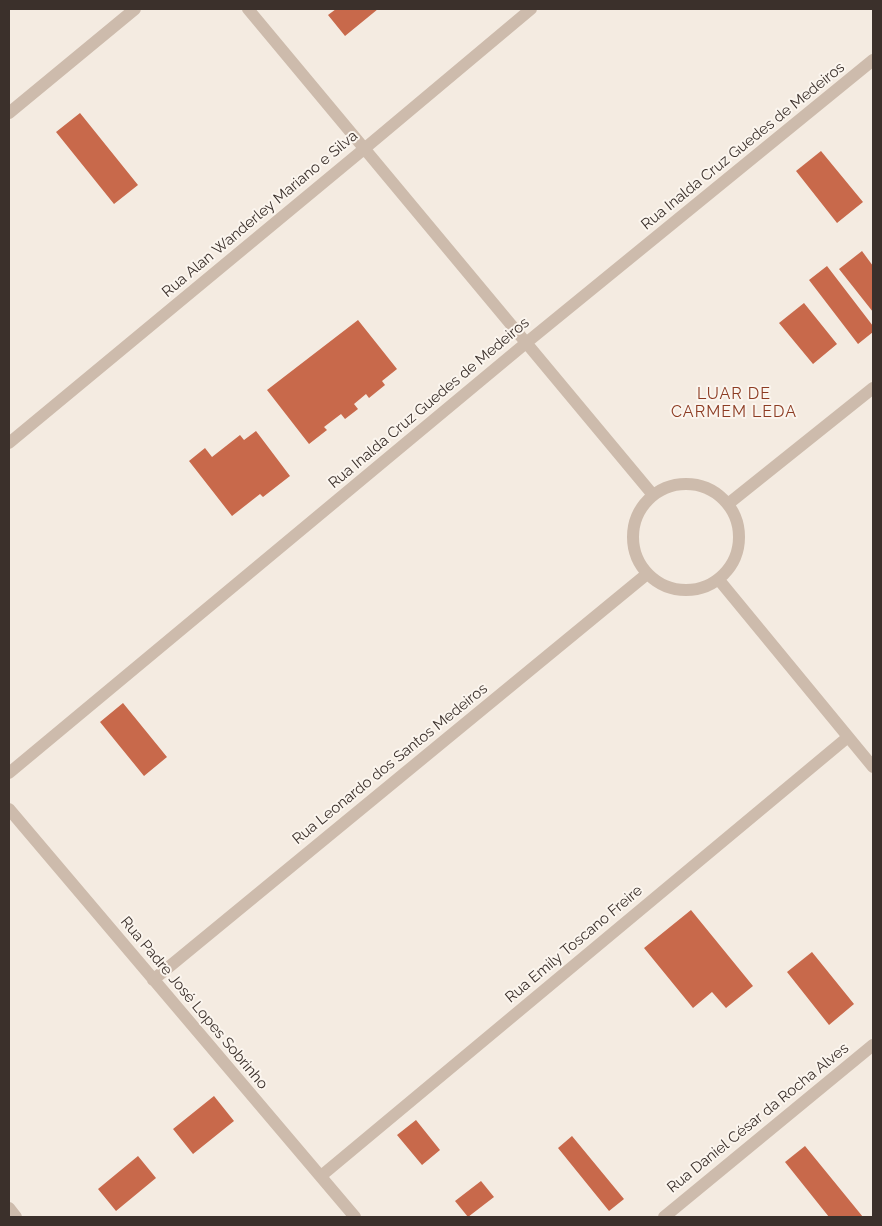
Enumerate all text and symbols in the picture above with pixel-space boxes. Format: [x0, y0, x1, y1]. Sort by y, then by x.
street label: Rua Inalda Cruz Guedes de Medeiros [638, 58, 848, 234]
street label: Rua Alan Wanderley Mariano e Silva [159, 127, 361, 301]
street label: Rua Inalda Cruz Guedes de Medeiros [325, 314, 533, 492]
district label: LUAR DE CARMEM LEDA [670, 384, 798, 422]
street label: Rua Leonardo dos Santos Medeiros [289, 680, 491, 848]
street label: Rua Emily Toscano Freire [502, 881, 646, 1007]
street label: Rua Padre José Lopes Sobrinho [116, 913, 272, 1093]
street label: Rua Daniel César da Rocha Alves [664, 1039, 852, 1197]

